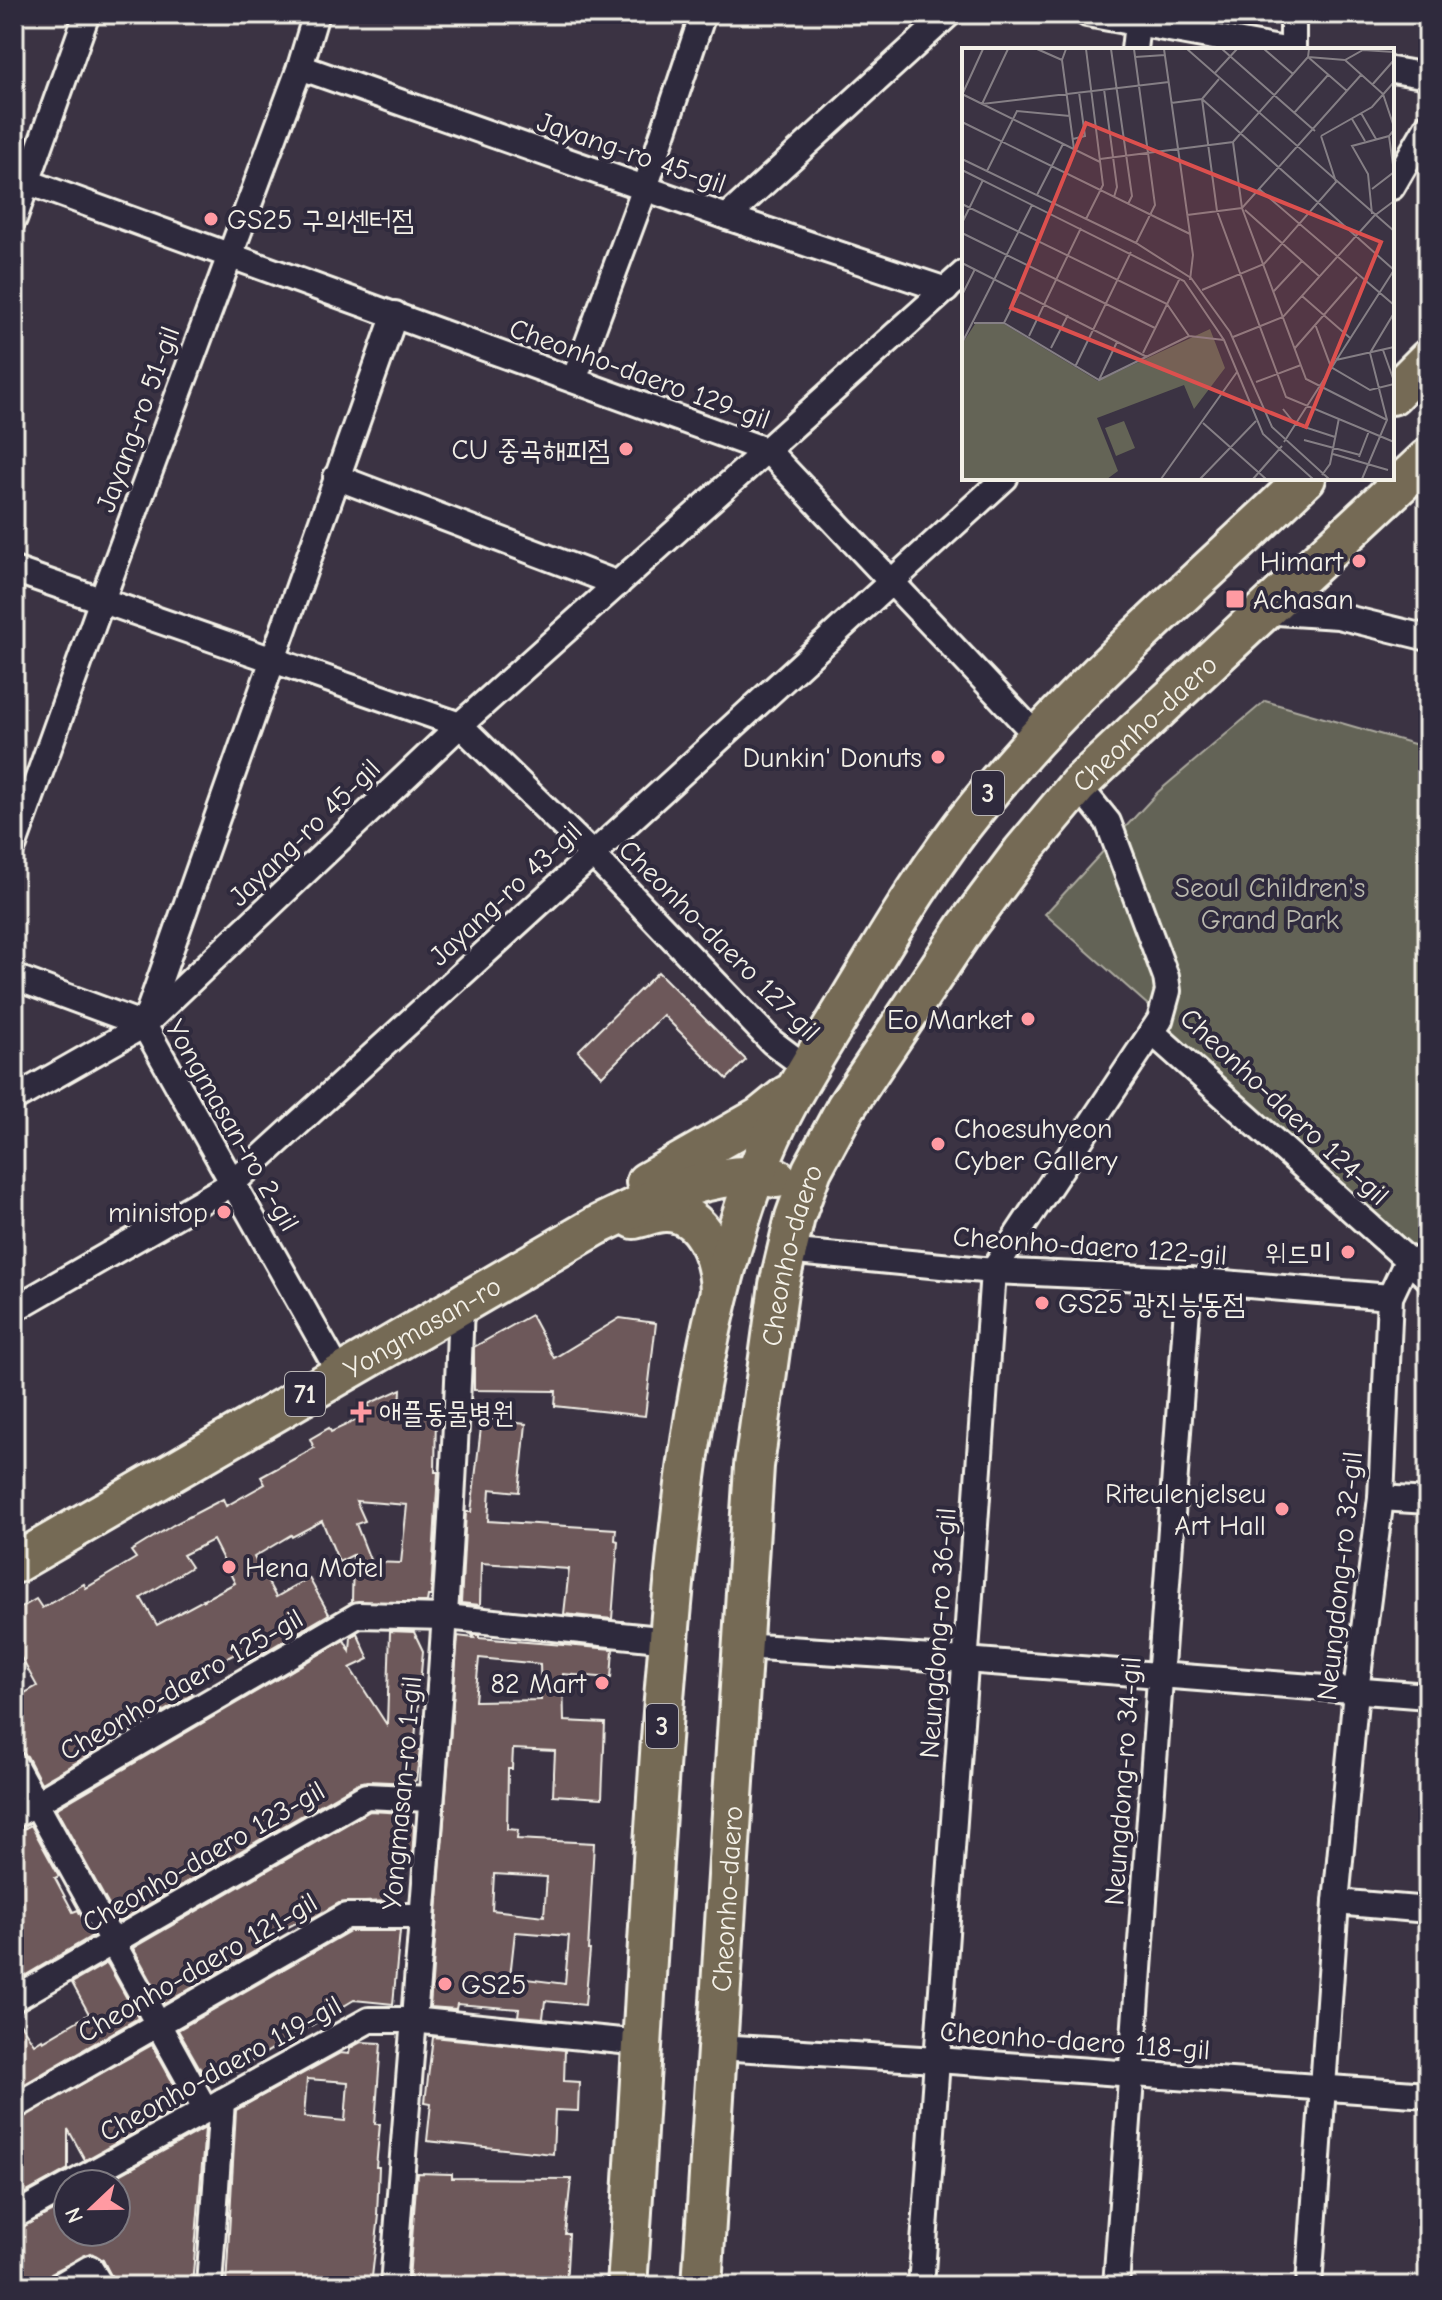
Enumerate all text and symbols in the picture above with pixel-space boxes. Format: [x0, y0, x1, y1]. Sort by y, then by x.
inset map [962, 48, 1394, 480]
street label: Jayang-ro 45-gil [533, 106, 730, 200]
place label: GS25 구의센터점 [227, 204, 414, 236]
marker: GS25 구의센터점 [202, 210, 220, 228]
street label: Cheonho-daero 129-gil [505, 312, 774, 436]
street label: Jayang-ro 51-gil [90, 322, 186, 516]
place label: CU 중곡해피점 [451, 434, 610, 466]
marker: CU 중곡해피점 [617, 440, 635, 458]
place label: Himart [1260, 546, 1344, 578]
marker: Himart [1350, 552, 1368, 570]
place label: Achasan [1253, 584, 1354, 616]
marker: Achasan [1224, 588, 1246, 610]
street label: Cheonho-daero [1066, 648, 1224, 799]
place label: Dunkin' Donuts [742, 742, 922, 774]
marker: Dunkin' Donuts [929, 748, 947, 766]
street label: Jayang-ro 45-gil [223, 753, 387, 913]
road number: 3 [972, 771, 1004, 815]
street label: Jayang-ro 43-gil [423, 815, 588, 972]
street label: Cheonho-daero 127-gil [612, 834, 826, 1048]
park label: Seoul Children's Grand Park [1175, 872, 1365, 936]
street label: Cheonho-daero 124-gil [1173, 1002, 1395, 1212]
place label: Eo Market [887, 1004, 1013, 1036]
marker: Eo Market [1019, 1010, 1037, 1028]
street label: Yongmasan-ro 2-gil [159, 1014, 306, 1237]
place label: Choesuhyeon Cyber Gallery [954, 1113, 1118, 1177]
marker: Choesuhyeon Cyber Gallery [929, 1135, 947, 1153]
street label: Cheonho-daero [756, 1160, 830, 1348]
place label: ministop [108, 1197, 208, 1229]
marker: ministop [215, 1203, 233, 1221]
street label: Cheonho-daero 122-gil [952, 1220, 1228, 1272]
place label: 위드미 [1264, 1237, 1332, 1269]
marker: 위드미 [1339, 1243, 1357, 1261]
street label: Yongmasan-ro [339, 1270, 507, 1386]
place label: GS25 광진능동점 [1058, 1288, 1245, 1320]
marker: GS25 광진능동점 [1033, 1294, 1051, 1312]
road number: 71 [285, 1372, 325, 1416]
place label: 애플동물병원 [379, 1397, 514, 1429]
marker: 애플동물병원 [350, 1401, 372, 1423]
street label: Neungdong-ro 32-gil [1311, 1450, 1369, 1702]
place label: Riteulenjelseu Art Hall [1105, 1478, 1266, 1542]
marker: Riteulenjelseu Art Hall [1273, 1500, 1291, 1518]
street label: Neungdong-ro 36-gil [913, 1507, 963, 1759]
place label: Hena Motel [245, 1552, 384, 1584]
marker: Hena Motel [220, 1558, 238, 1576]
street label: Cheonho-daero 125-gil [54, 1602, 309, 1768]
street label: Neungdong-ro 34-gil [1098, 1656, 1148, 1907]
place label: 82 Mart [491, 1668, 587, 1700]
marker: 82 Mart [593, 1674, 611, 1692]
street label: Yongmasan-ro 1-gil [376, 1675, 428, 1911]
road number: 3 [646, 1704, 678, 1748]
street label: Cheonho-daero 123-gil [77, 1774, 330, 1939]
street label: Cheonho-daero [706, 1805, 749, 1993]
street label: Cheonho-daero 121-gil [72, 1886, 323, 2050]
place label: GS25 [461, 1969, 526, 2001]
marker: GS25 [436, 1975, 454, 1993]
street label: Cheonho-daero 119-gil [94, 1989, 347, 2149]
street label: Cheonho-daero 118-gil [939, 2016, 1211, 2066]
north arrow [52, 2168, 132, 2248]
text: N [60, 2204, 89, 2227]

